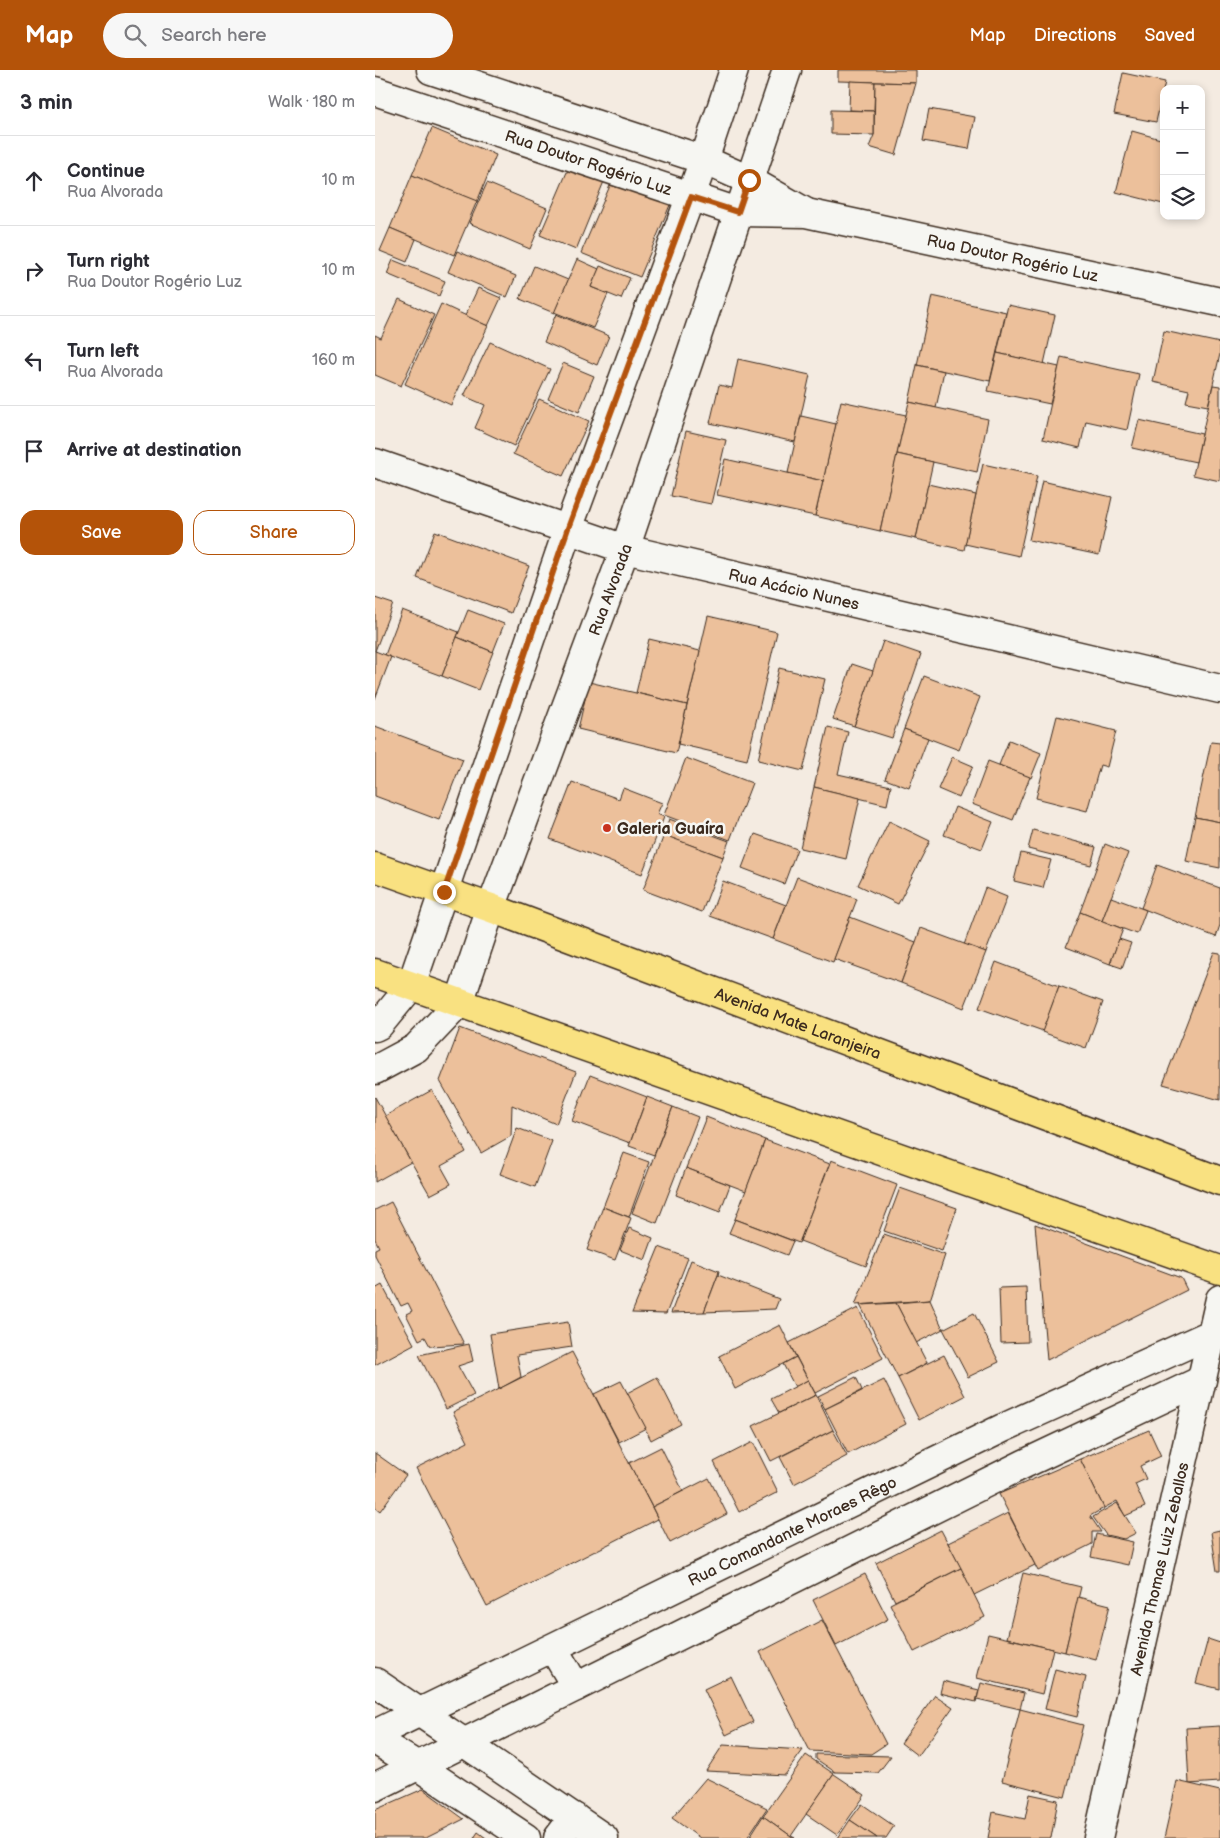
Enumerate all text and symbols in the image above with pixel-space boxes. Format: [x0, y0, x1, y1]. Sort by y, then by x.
search box [103, 13, 453, 58]
text: Map [25, 21, 73, 50]
icon: search [121, 21, 149, 49]
text: Search here [161, 24, 267, 47]
text: Map [970, 25, 1006, 46]
text: Directions [1034, 25, 1116, 46]
text: Saved [1144, 25, 1195, 46]
map controls [1160, 85, 1205, 220]
button: + [1160, 85, 1205, 130]
text: 3 min [20, 90, 73, 115]
text: Walk · 180 m [268, 93, 355, 112]
street label: Rua Doutor Rogério Luz [502, 127, 674, 200]
button: − [1160, 130, 1205, 175]
text: Continue [67, 160, 145, 183]
icon: ahead [20, 167, 48, 195]
route start [738, 169, 761, 192]
text: 10 m [322, 171, 355, 190]
button: layers [1160, 175, 1205, 220]
text: Rua Alvorada [67, 183, 163, 202]
street label: Rua Doutor Rogério Luz [925, 231, 1100, 287]
text: Turn right [67, 250, 150, 273]
icon: right [20, 257, 48, 285]
text: 10 m [322, 261, 355, 280]
text: Rua Doutor Rogério Luz [67, 273, 242, 292]
text: Turn left [67, 340, 139, 363]
icon: left [20, 347, 48, 375]
text: 160 m [312, 351, 355, 370]
text: Rua Alvorada [67, 363, 163, 382]
icon: arrive [20, 437, 48, 465]
text: Arrive at destination [67, 439, 242, 462]
button: Save [20, 510, 183, 555]
button: Share [193, 510, 355, 555]
street label: Rua Alvorada [586, 542, 637, 639]
street label: Rua Acácio Nunes [726, 566, 861, 615]
place label: Galeria Guaíra [617, 820, 724, 839]
marker: Galeria Guaíra [601, 822, 613, 834]
route end [433, 881, 456, 904]
street label: Avenida Mate Laranjeira [712, 985, 883, 1064]
street label: Avenida Thomas Luiz Zeballos [1127, 1461, 1194, 1678]
street label: Rua Comandante Moraes Rêgo [685, 1473, 900, 1591]

